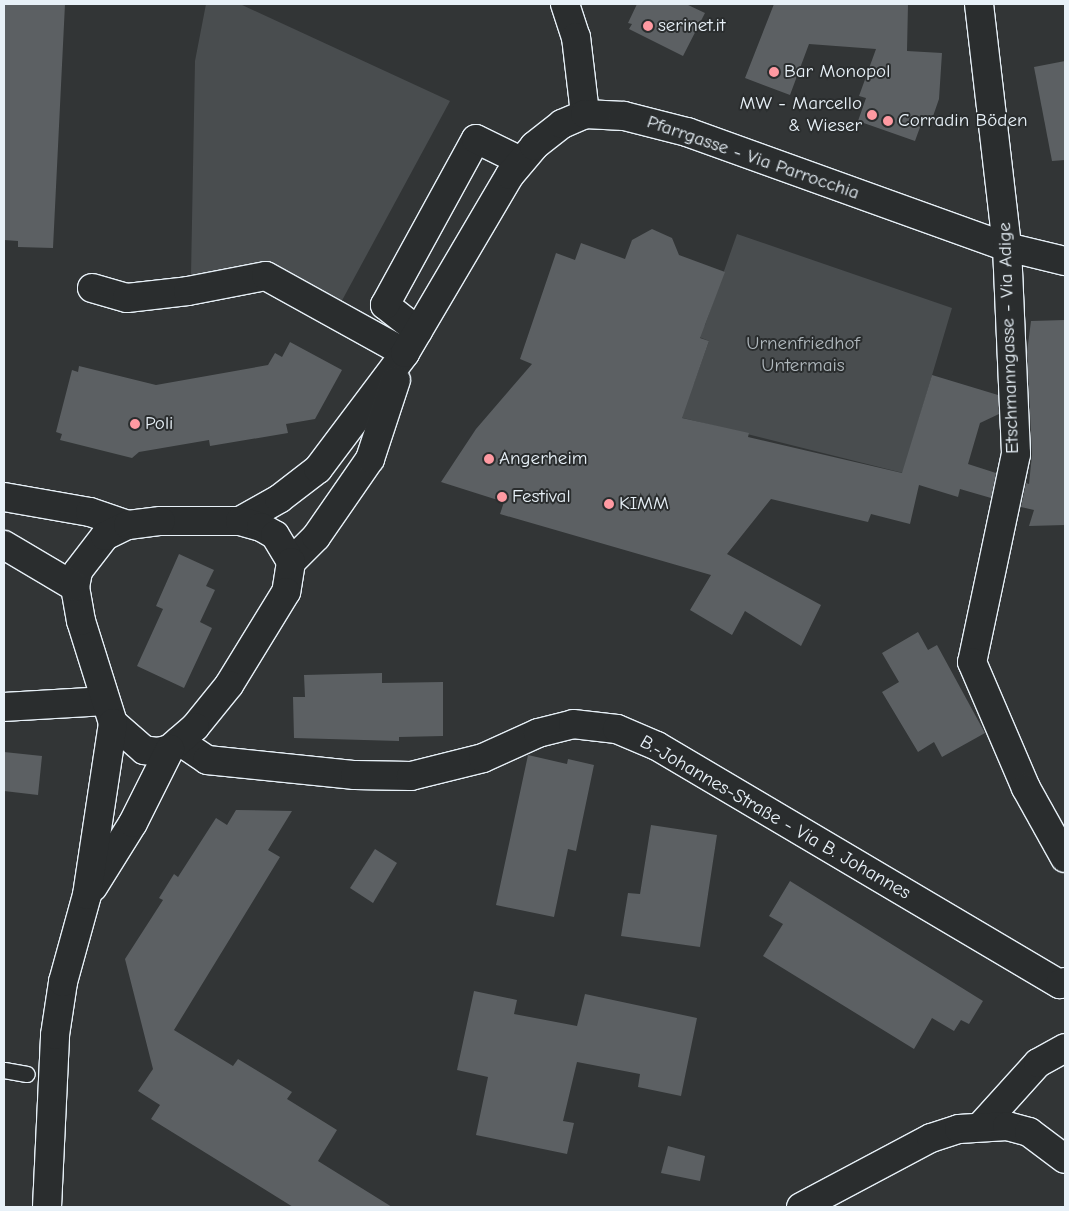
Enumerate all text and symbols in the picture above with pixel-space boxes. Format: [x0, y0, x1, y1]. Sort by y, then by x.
place label: serinet.it [658, 15, 725, 37]
marker: serinet.it [642, 20, 654, 32]
place label: Bar Monopol [784, 61, 890, 83]
marker: Bar Monopol [768, 66, 780, 78]
place label: MW - Marcello & Wieser [740, 93, 862, 137]
marker: MW - Marcello & Wieser [866, 109, 878, 121]
place label: Corradin Böden [898, 110, 1027, 132]
street label: Pfarrgasse - Via Parrocchia [644, 111, 862, 205]
marker: Corradin Böden [882, 115, 894, 127]
street label: Etschmanngasse - Via Adige [994, 222, 1024, 454]
park label: Urnenfriedhof Untermais [746, 333, 860, 377]
place label: Poli [145, 413, 173, 435]
marker: Poli [129, 418, 141, 430]
place label: Angerheim [499, 448, 587, 470]
marker: Angerheim [483, 453, 495, 465]
place label: Festival [512, 486, 571, 508]
marker: Festival [496, 491, 508, 503]
place label: KIMM [619, 493, 669, 515]
marker: KIMM [603, 498, 615, 510]
street label: B.-Johannes-Straße - Via B. Johannes [636, 731, 914, 905]

